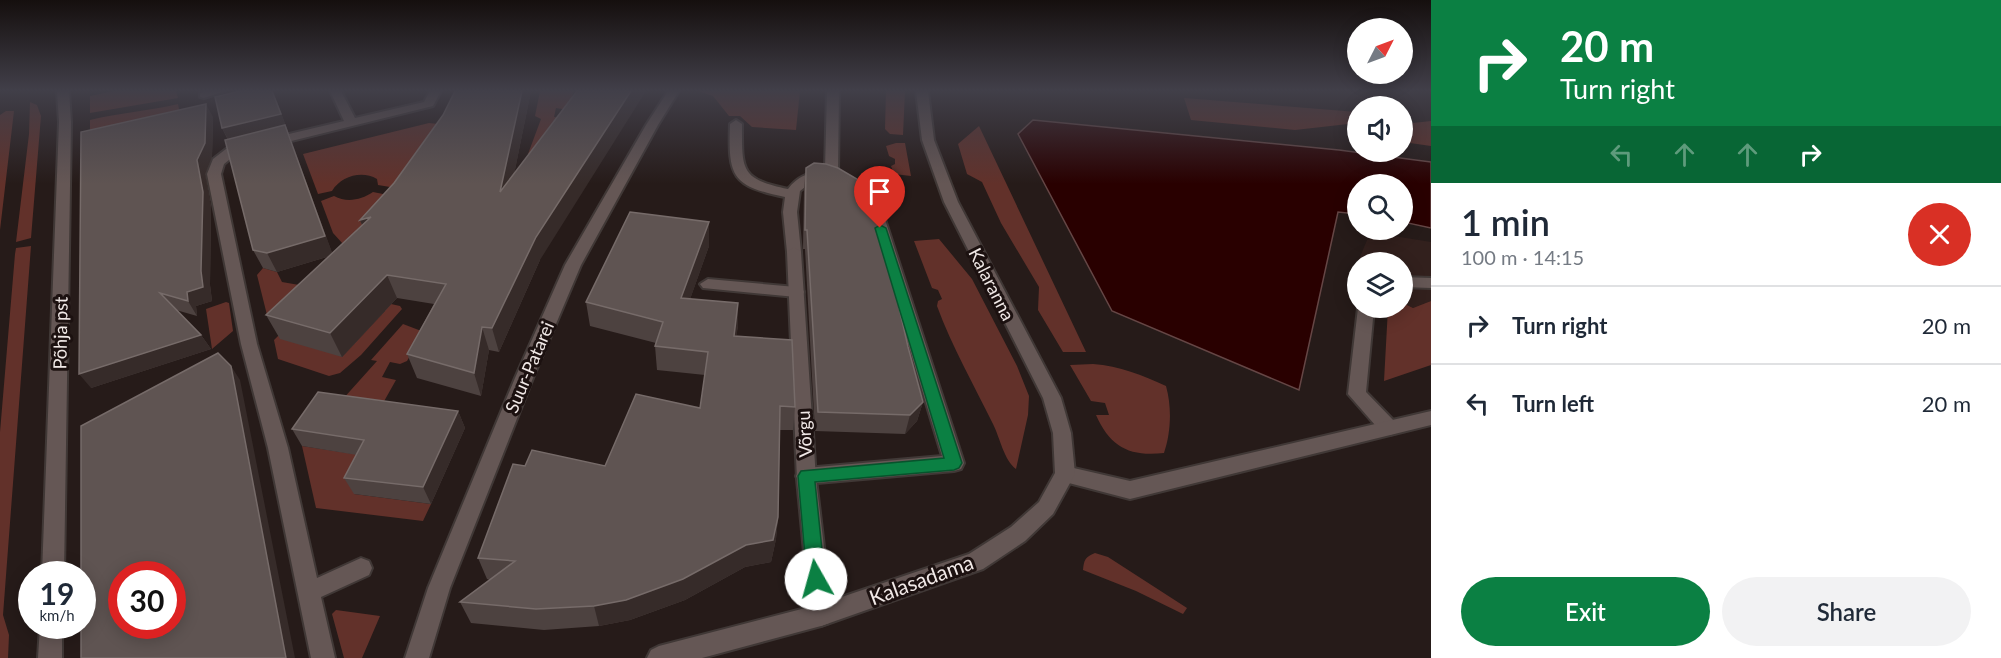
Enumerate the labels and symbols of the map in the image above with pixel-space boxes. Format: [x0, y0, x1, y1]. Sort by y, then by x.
north arrow [1347, 18, 1413, 84]
pin [854, 166, 905, 228]
street label: Kalaranna [964, 244, 1020, 324]
street label: Põhja pst [48, 296, 72, 370]
street label: Suur-Patarei [500, 318, 558, 416]
street label: Võrgu [792, 410, 816, 458]
position arrow [784, 547, 848, 611]
street label: Kalasadama [865, 549, 977, 609]
speed limit sign: 30 [108, 561, 186, 639]

